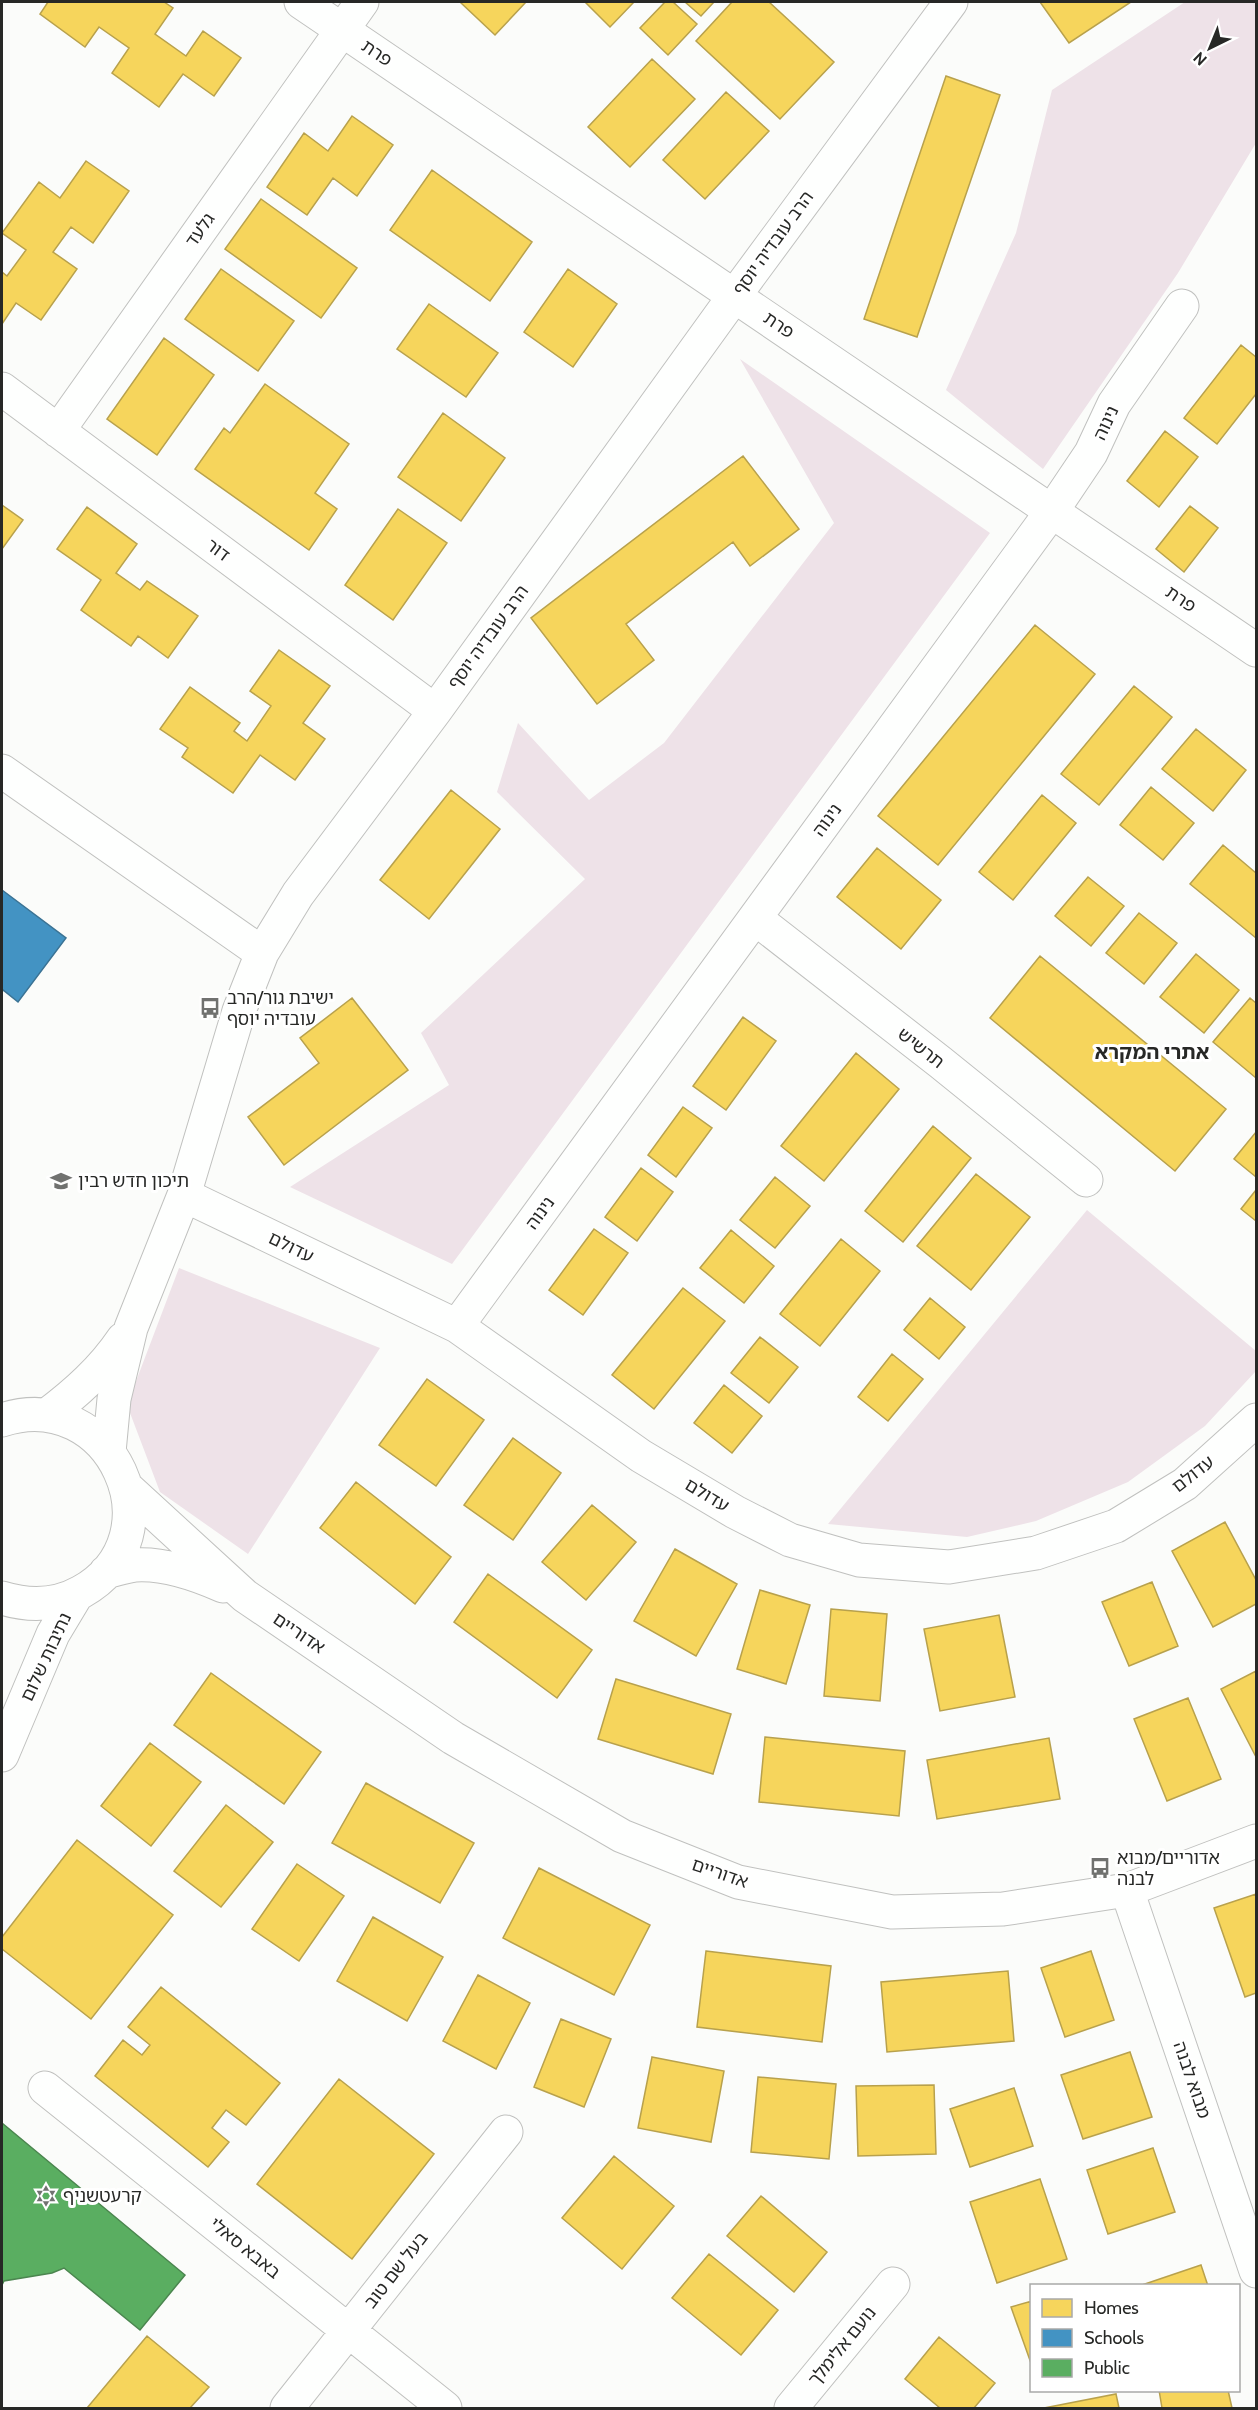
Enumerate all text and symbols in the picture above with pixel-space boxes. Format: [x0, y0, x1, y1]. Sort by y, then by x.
north arrow [1180, 18, 1240, 78]
street label: פרת [358, 35, 396, 71]
text: N [1189, 48, 1211, 69]
street label: הרב עובדיה יוסף [728, 187, 818, 299]
street label: גלעד [181, 209, 220, 251]
street label: פרת [760, 307, 798, 343]
street label: נינוה [1089, 402, 1123, 444]
street label: דור [202, 534, 235, 566]
street label: הרב עובדיה יוסף [443, 581, 533, 693]
street label: פרת [1162, 581, 1200, 617]
street label: נינוה [808, 799, 846, 841]
place label: ישיבת גור/הרב עובדיה יוסף [227, 987, 334, 1030]
bus stop icon: ישיבת גור/הרב עובדיה יוסף [198, 996, 222, 1020]
street label: תרשיש [893, 1023, 949, 1073]
district label: אתרי המקרא [1095, 1040, 1209, 1064]
school or university icon: תיכון חדש רבין [49, 1169, 73, 1193]
place label: תיכון חדש רבין [78, 1170, 189, 1192]
street label: נינוה [521, 1192, 559, 1234]
street label: עדולם [265, 1227, 317, 1267]
street label: עדולם [1167, 1451, 1219, 1497]
street label: עדולם [681, 1473, 733, 1517]
street label: אדוריים [269, 1608, 329, 1658]
street label: נתיבות שלום [16, 1609, 76, 1705]
place label: אדוריים/מבוא לבנה [1117, 1847, 1220, 1890]
street label: אדוריים [689, 1853, 751, 1893]
bus stop icon: אדוריים/מבוא לבנה [1088, 1856, 1112, 1880]
street label: מבוא לבנה [1169, 2039, 1215, 2122]
synagogue icon: קרעטשניף [34, 2184, 58, 2208]
place label: קרעטשניף [63, 2185, 142, 2207]
street label: באבא סאלי [205, 2213, 285, 2283]
street label: בעל שם טוב [359, 2227, 433, 2313]
legend [1030, 2284, 1240, 2392]
text: Homes [1084, 2297, 1139, 2319]
street label: נועם אלימלך [803, 2302, 881, 2390]
text: Schools [1084, 2327, 1144, 2349]
text: Public [1084, 2357, 1130, 2379]

